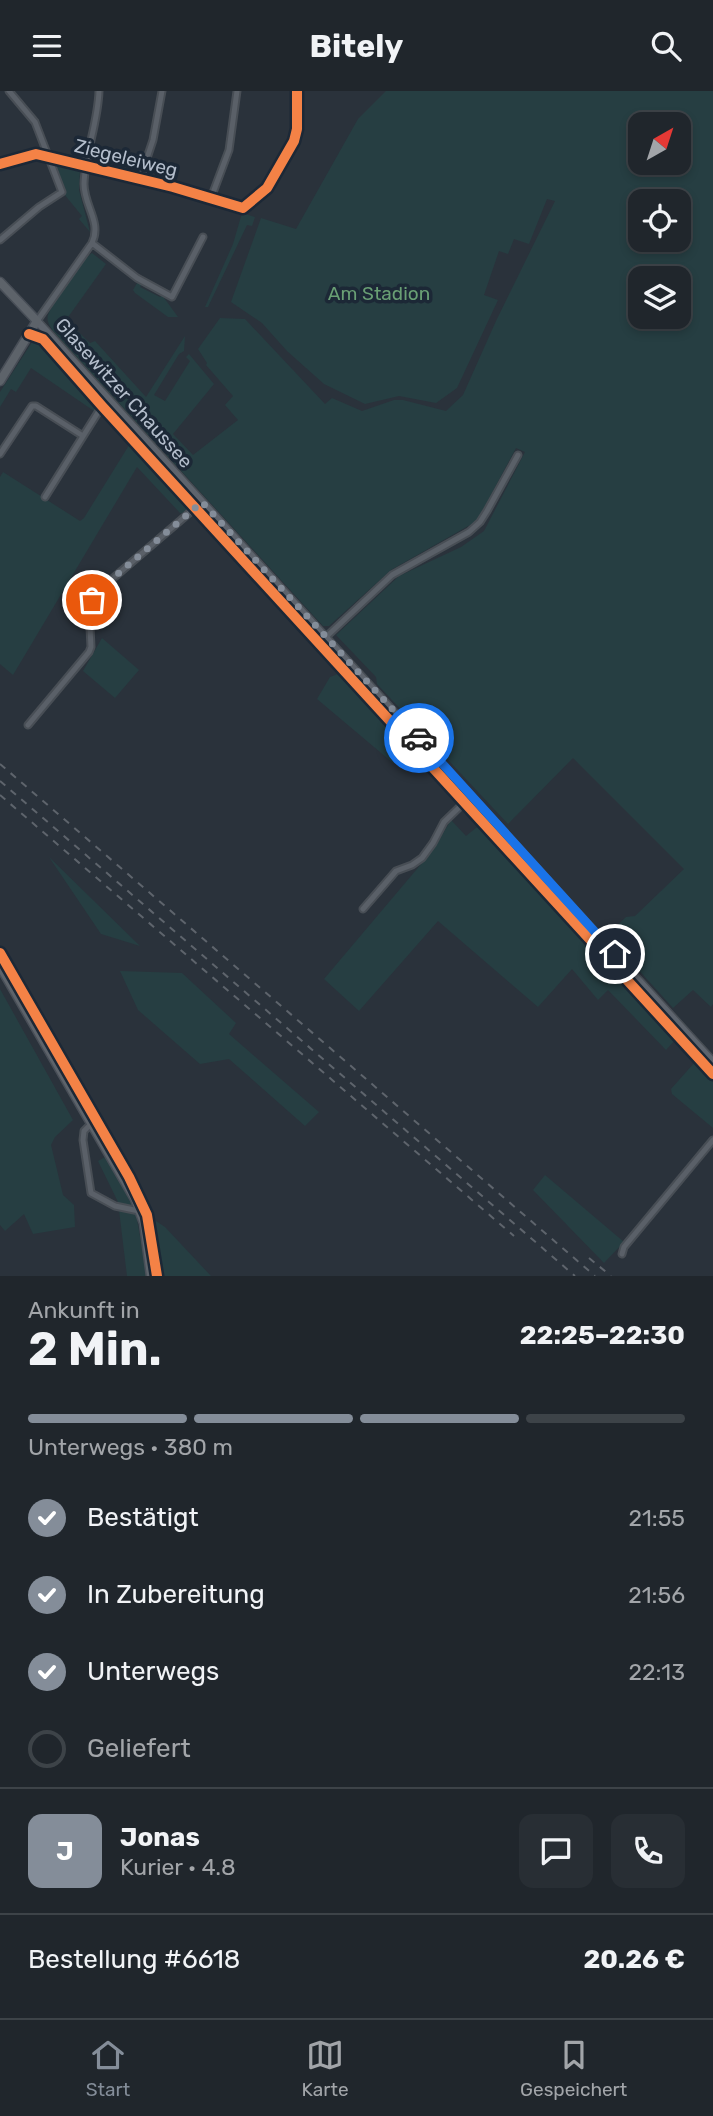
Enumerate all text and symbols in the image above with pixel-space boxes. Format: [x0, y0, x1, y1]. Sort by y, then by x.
icon: menu [28, 27, 66, 65]
text: Bitely [310, 27, 403, 65]
icon: search [647, 27, 685, 65]
north arrow [628, 112, 691, 175]
map controls [628, 112, 691, 329]
street label: Ziegeleiweg [72, 134, 180, 182]
button: locate [628, 189, 691, 252]
button: layers [628, 266, 691, 329]
park label: Am Stadion [328, 282, 430, 305]
street label: Glasewitzer Chaussee [51, 313, 197, 473]
pin [62, 570, 122, 630]
icon: bag [73, 581, 111, 619]
courier [384, 703, 454, 773]
icon: car [400, 719, 438, 757]
pin [585, 924, 645, 984]
icon: home [596, 935, 634, 973]
text: Ankunft in [28, 1296, 140, 1324]
text: 22:25–22:30 [520, 1320, 685, 1351]
text: 2 Min. [28, 1322, 162, 1377]
text: Unterwegs · 380 m [28, 1433, 233, 1461]
icon: check [28, 1499, 66, 1537]
text: Bestätigt [87, 1502, 199, 1533]
text: 21:55 [628, 1504, 685, 1532]
icon: check [28, 1576, 66, 1614]
text: In Zubereitung [87, 1579, 265, 1610]
text: 21:56 [628, 1581, 685, 1609]
icon: check [28, 1653, 66, 1691]
text: Unterwegs [87, 1656, 219, 1687]
text: 22:13 [628, 1658, 685, 1686]
text: Geliefert [87, 1733, 191, 1764]
button: chat [519, 1814, 593, 1888]
button: phone [611, 1814, 685, 1888]
text: Jonas [120, 1822, 200, 1853]
text: J [56, 1836, 74, 1867]
text: Kurier · 4.8 [120, 1853, 236, 1881]
text: Bestellung #6618 [28, 1944, 240, 1975]
text: 20.26 € [583, 1944, 685, 1975]
tab: Start [86, 2036, 130, 2101]
tab: Karte [302, 2036, 349, 2101]
tab: Gespeichert [520, 2036, 627, 2101]

